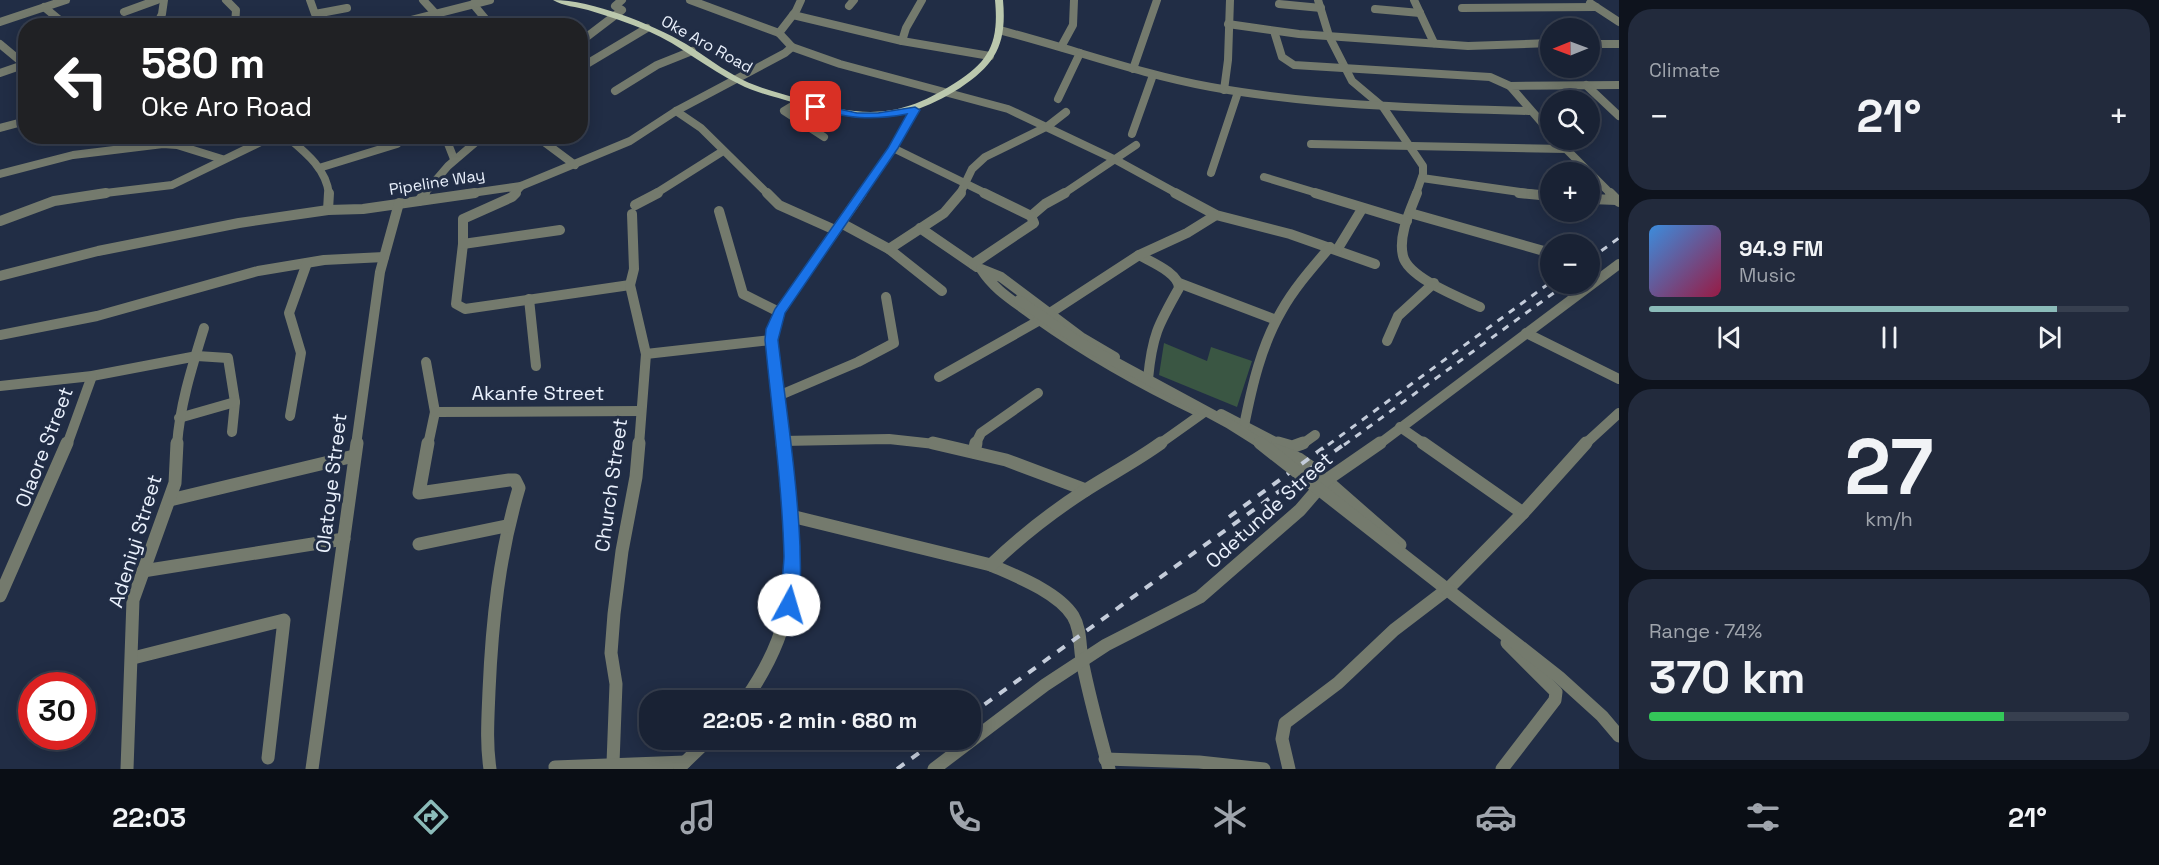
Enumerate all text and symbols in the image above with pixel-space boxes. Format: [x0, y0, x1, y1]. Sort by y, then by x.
street label: Oke Aro Road [658, 10, 756, 78]
north arrow [1540, 18, 1600, 78]
map controls [1540, 18, 1600, 294]
text: 580 m [141, 37, 265, 90]
icon: left [42, 42, 120, 120]
text: Climate [1649, 57, 1720, 83]
pin [790, 81, 841, 132]
text: 21° [1857, 88, 1921, 145]
text: Oke Aro Road [141, 89, 312, 124]
icon: arrive [799, 90, 832, 123]
button: search [1540, 90, 1600, 150]
text: − [1649, 96, 1669, 138]
text: + [2109, 96, 2129, 138]
button: + [1540, 162, 1600, 222]
street label: Pipeline Way [387, 164, 487, 200]
button: − [1540, 234, 1600, 294]
text: 94.9 FM [1739, 234, 1823, 262]
text: Music [1739, 262, 1796, 288]
icon: previous [1713, 321, 1746, 354]
icon: pause [1873, 321, 1906, 354]
icon: next [2033, 321, 2066, 354]
street label: Akanfe Street [471, 380, 605, 406]
street label: Olaore Street [9, 383, 79, 511]
street label: Olatoye Street [310, 412, 352, 554]
street label: Church Street [589, 416, 633, 554]
text: 27 [1845, 417, 1933, 517]
street label: Odetunde Street [1200, 446, 1338, 574]
street label: Adeniyi Street [102, 471, 168, 611]
text: km/h [1865, 506, 1913, 532]
position arrow [757, 573, 821, 637]
text: Range · 74% [1649, 618, 1762, 644]
text: 370 km [1649, 649, 1806, 706]
speed limit sign: 30 [18, 672, 96, 750]
text: 22:05 · 2 min · 680 m [703, 706, 917, 734]
icon: directions [410, 796, 452, 838]
icon: music [677, 796, 719, 838]
icon: phone [943, 796, 985, 838]
icon: climate [1209, 796, 1251, 838]
icon: car [1475, 796, 1517, 838]
icon: filters [1742, 796, 1784, 838]
text: 22:03 [112, 800, 186, 835]
text: 21° [2008, 800, 2047, 835]

